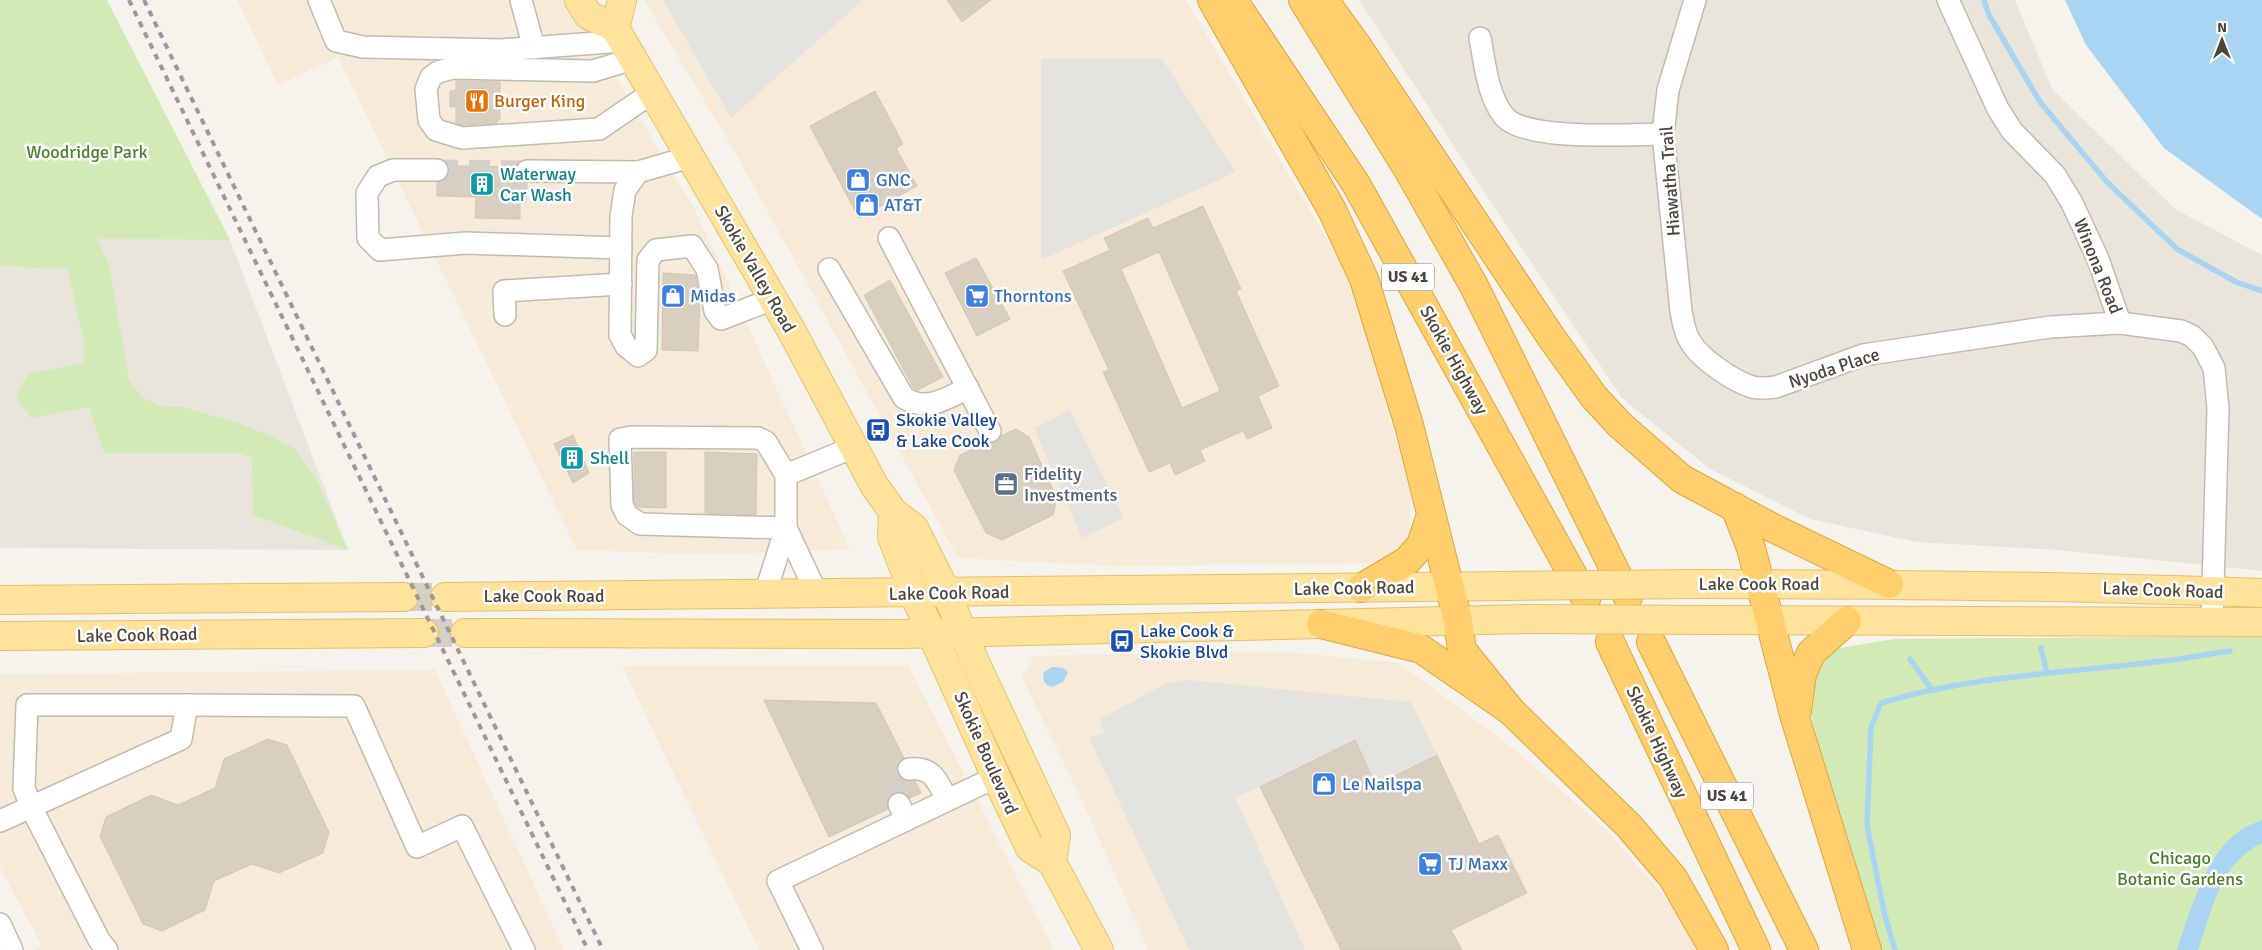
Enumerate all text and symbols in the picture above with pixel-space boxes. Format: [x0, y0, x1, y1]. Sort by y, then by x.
north arrow [2197, 15, 2247, 65]
text: N [2217, 19, 2227, 36]
restaurant icon: Burger King [464, 88, 490, 114]
place label: Burger King [494, 90, 585, 112]
street label: Hiawatha Trail [1655, 125, 1685, 237]
park label: Woodridge Park [26, 141, 148, 163]
place label: Waterway Car Wash [500, 163, 576, 206]
shop icon: GNC [845, 167, 871, 193]
place label: GNC [876, 169, 911, 191]
building icon: Waterway Car Wash [469, 171, 495, 197]
shop icon: AT&T [854, 192, 880, 218]
place label: AT&T [884, 194, 922, 216]
street label: Skokie Valley Road [710, 201, 800, 337]
street label: Winona Road [2069, 215, 2127, 317]
road number: US 41 [1382, 264, 1434, 290]
shop icon: Midas [660, 283, 686, 309]
supermarket icon: Thorntons [964, 283, 990, 309]
place label: Midas [690, 285, 736, 307]
place label: Thorntons [994, 285, 1072, 307]
street label: Skokie Highway [1415, 302, 1493, 419]
street label: Nyoda Place [1786, 343, 1882, 393]
place label: Skokie Valley & Lake Cook [896, 409, 998, 452]
bus stop icon: Skokie Valley & Lake Cook [865, 417, 891, 443]
building icon: Shell [559, 445, 585, 471]
place label: Shell [590, 447, 629, 469]
place label: Fidelity Investments [1024, 463, 1117, 506]
office icon: Fidelity Investments [993, 471, 1019, 497]
street label: Lake Cook Road [1699, 573, 1819, 595]
street label: Lake Cook Road [1293, 576, 1415, 600]
street label: Lake Cook Road [2102, 577, 2224, 603]
street label: Lake Cook Road [888, 581, 1010, 605]
street label: Lake Cook Road [484, 585, 604, 607]
place label: Lake Cook & Skokie Blvd [1140, 620, 1234, 663]
street label: Lake Cook Road [76, 623, 198, 647]
bus stop icon: Lake Cook & Skokie Blvd [1109, 628, 1135, 654]
street label: Skokie Highway [1621, 683, 1693, 802]
street label: Skokie Boulevard [949, 688, 1023, 818]
shop icon: Le Nailspa [1311, 771, 1337, 797]
place label: Le Nailspa [1342, 773, 1422, 795]
road number: US 41 [1701, 782, 1753, 809]
park label: Chicago Botanic Gardens [2117, 847, 2243, 890]
supermarket icon: TJ Maxx [1417, 851, 1443, 877]
place label: TJ Maxx [1448, 853, 1508, 875]

